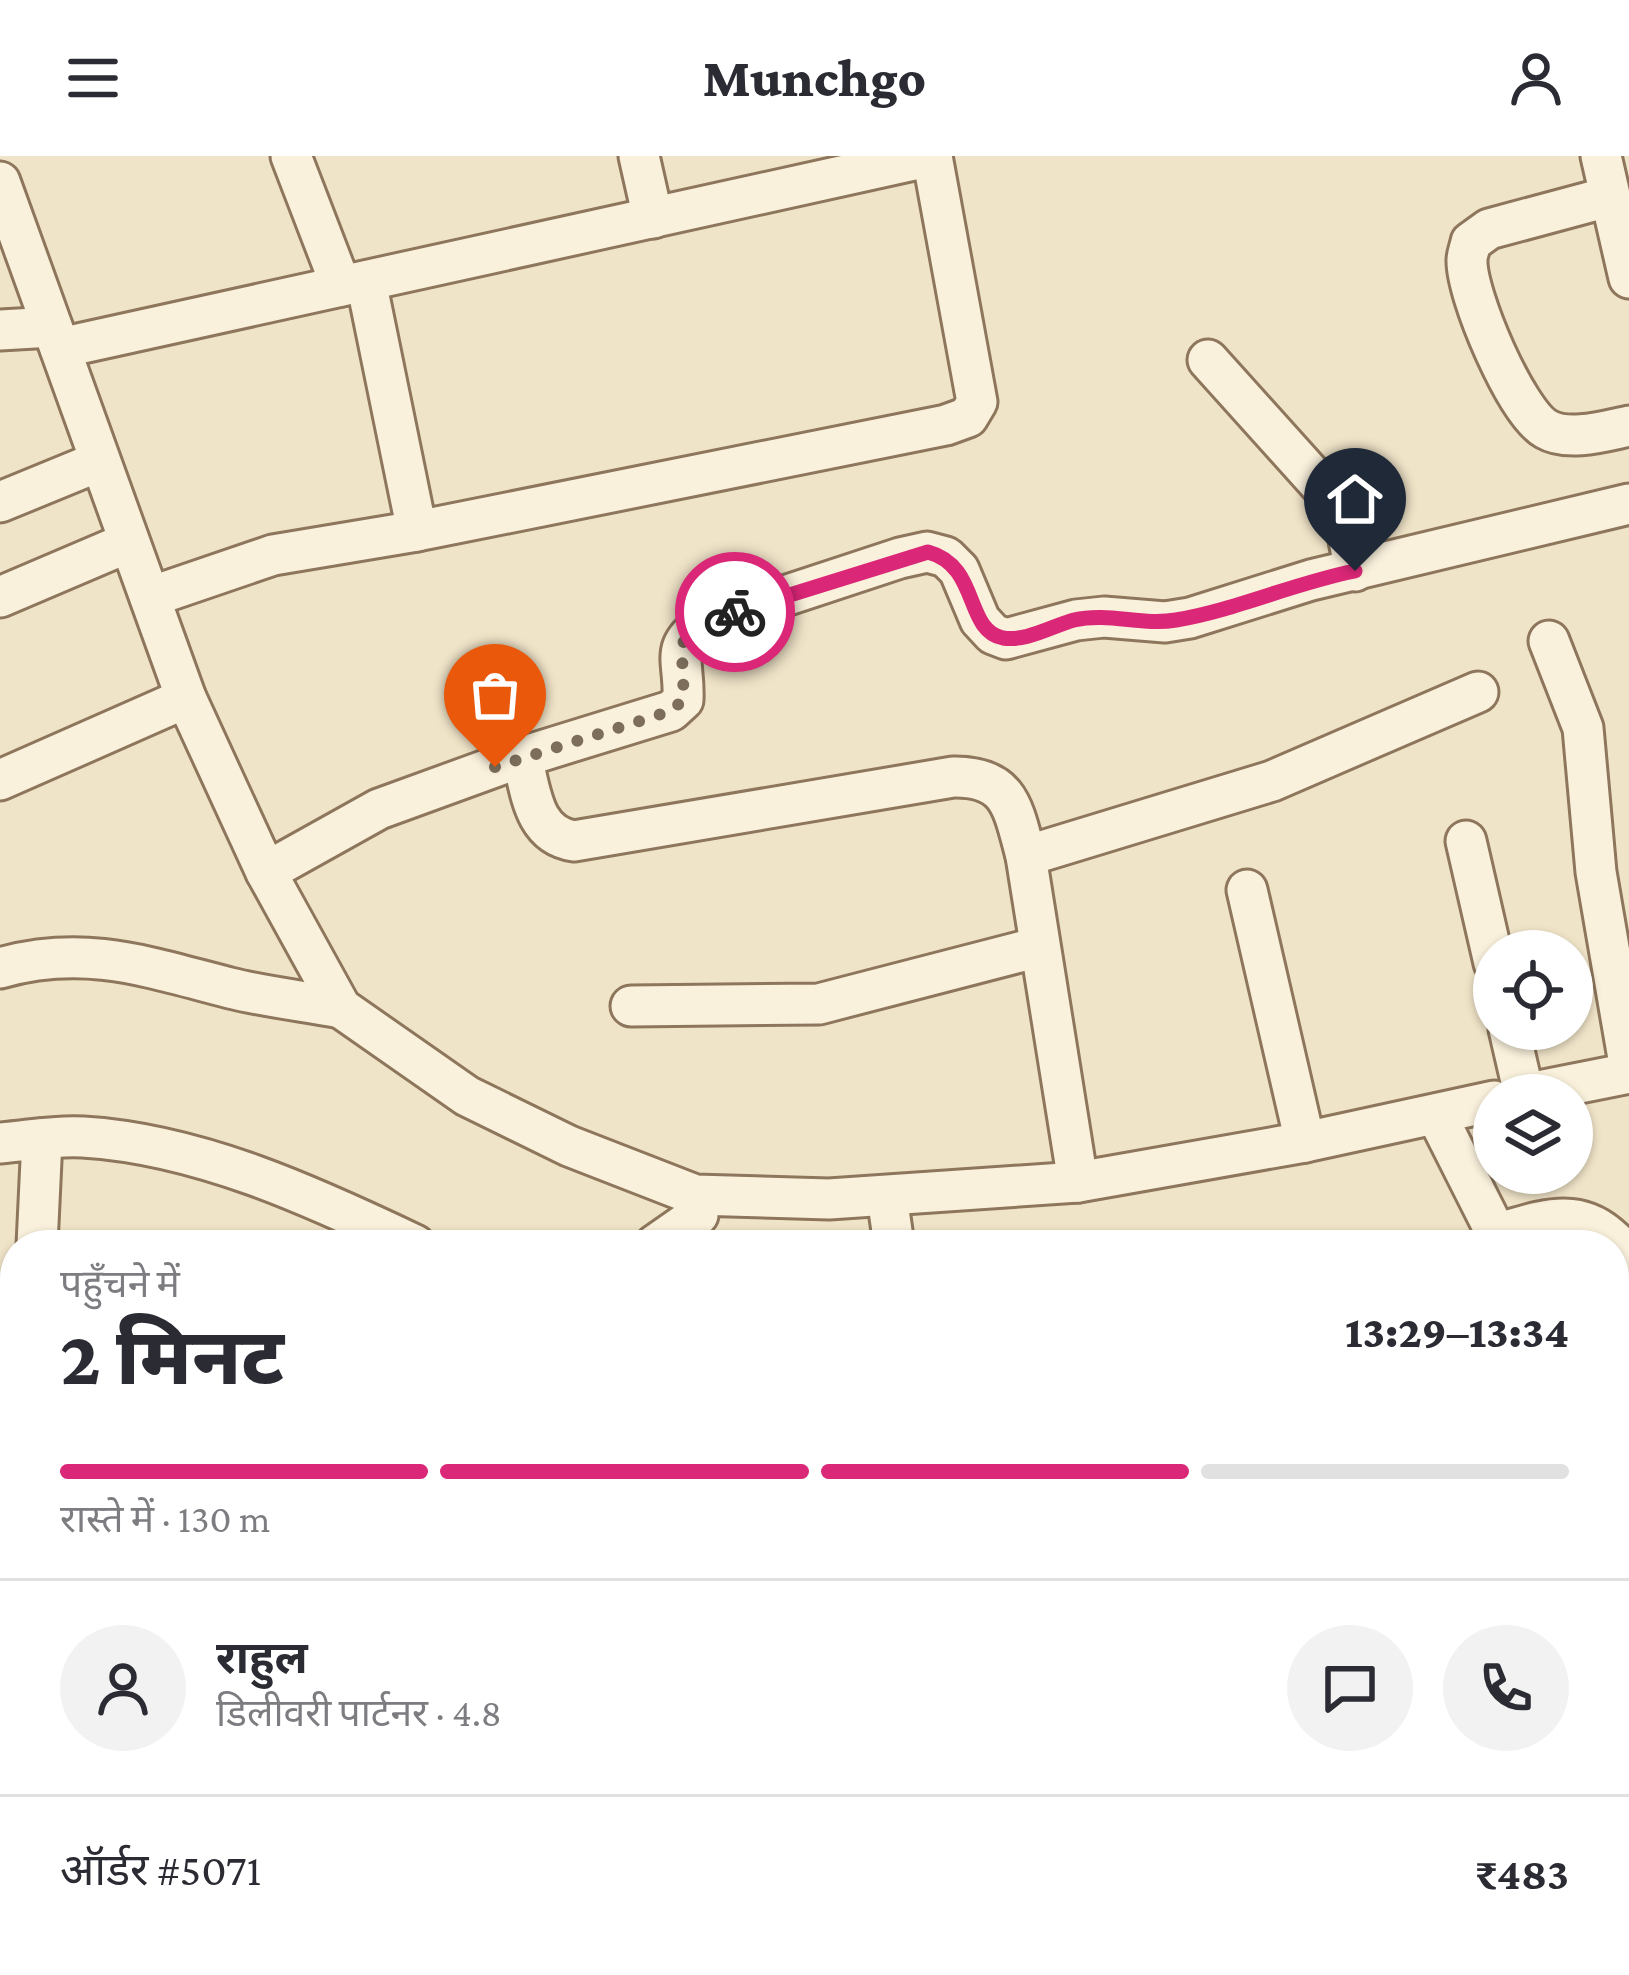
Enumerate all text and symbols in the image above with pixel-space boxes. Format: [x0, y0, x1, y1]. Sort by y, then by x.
icon: menu [60, 45, 126, 111]
icon: person [1503, 45, 1569, 111]
text: Munchgo [703, 48, 926, 108]
pin [1304, 448, 1406, 571]
icon: home [1322, 466, 1388, 532]
courier [675, 552, 795, 672]
icon: bike [702, 579, 768, 645]
pin [444, 644, 546, 767]
icon: bag [462, 662, 528, 728]
map controls [1473, 930, 1593, 1194]
button: locate [1473, 930, 1593, 1050]
button: layers [1473, 1074, 1593, 1194]
text: पहुँचने में [60, 1262, 180, 1305]
text: 13:29–13:34 [1345, 1307, 1569, 1357]
text: 2 मिनट [60, 1314, 284, 1401]
text: रास्ते में · 130 m [60, 1497, 270, 1540]
button: person [60, 1625, 186, 1751]
button: chat [1287, 1625, 1413, 1751]
button: phone [1443, 1625, 1569, 1751]
text: राहुल [216, 1633, 308, 1683]
text: डिलीवरी पार्टनर · 4.8 [216, 1691, 502, 1734]
text: ऑर्डर #5071 [60, 1845, 261, 1895]
text: ₹483 [1475, 1849, 1569, 1899]

